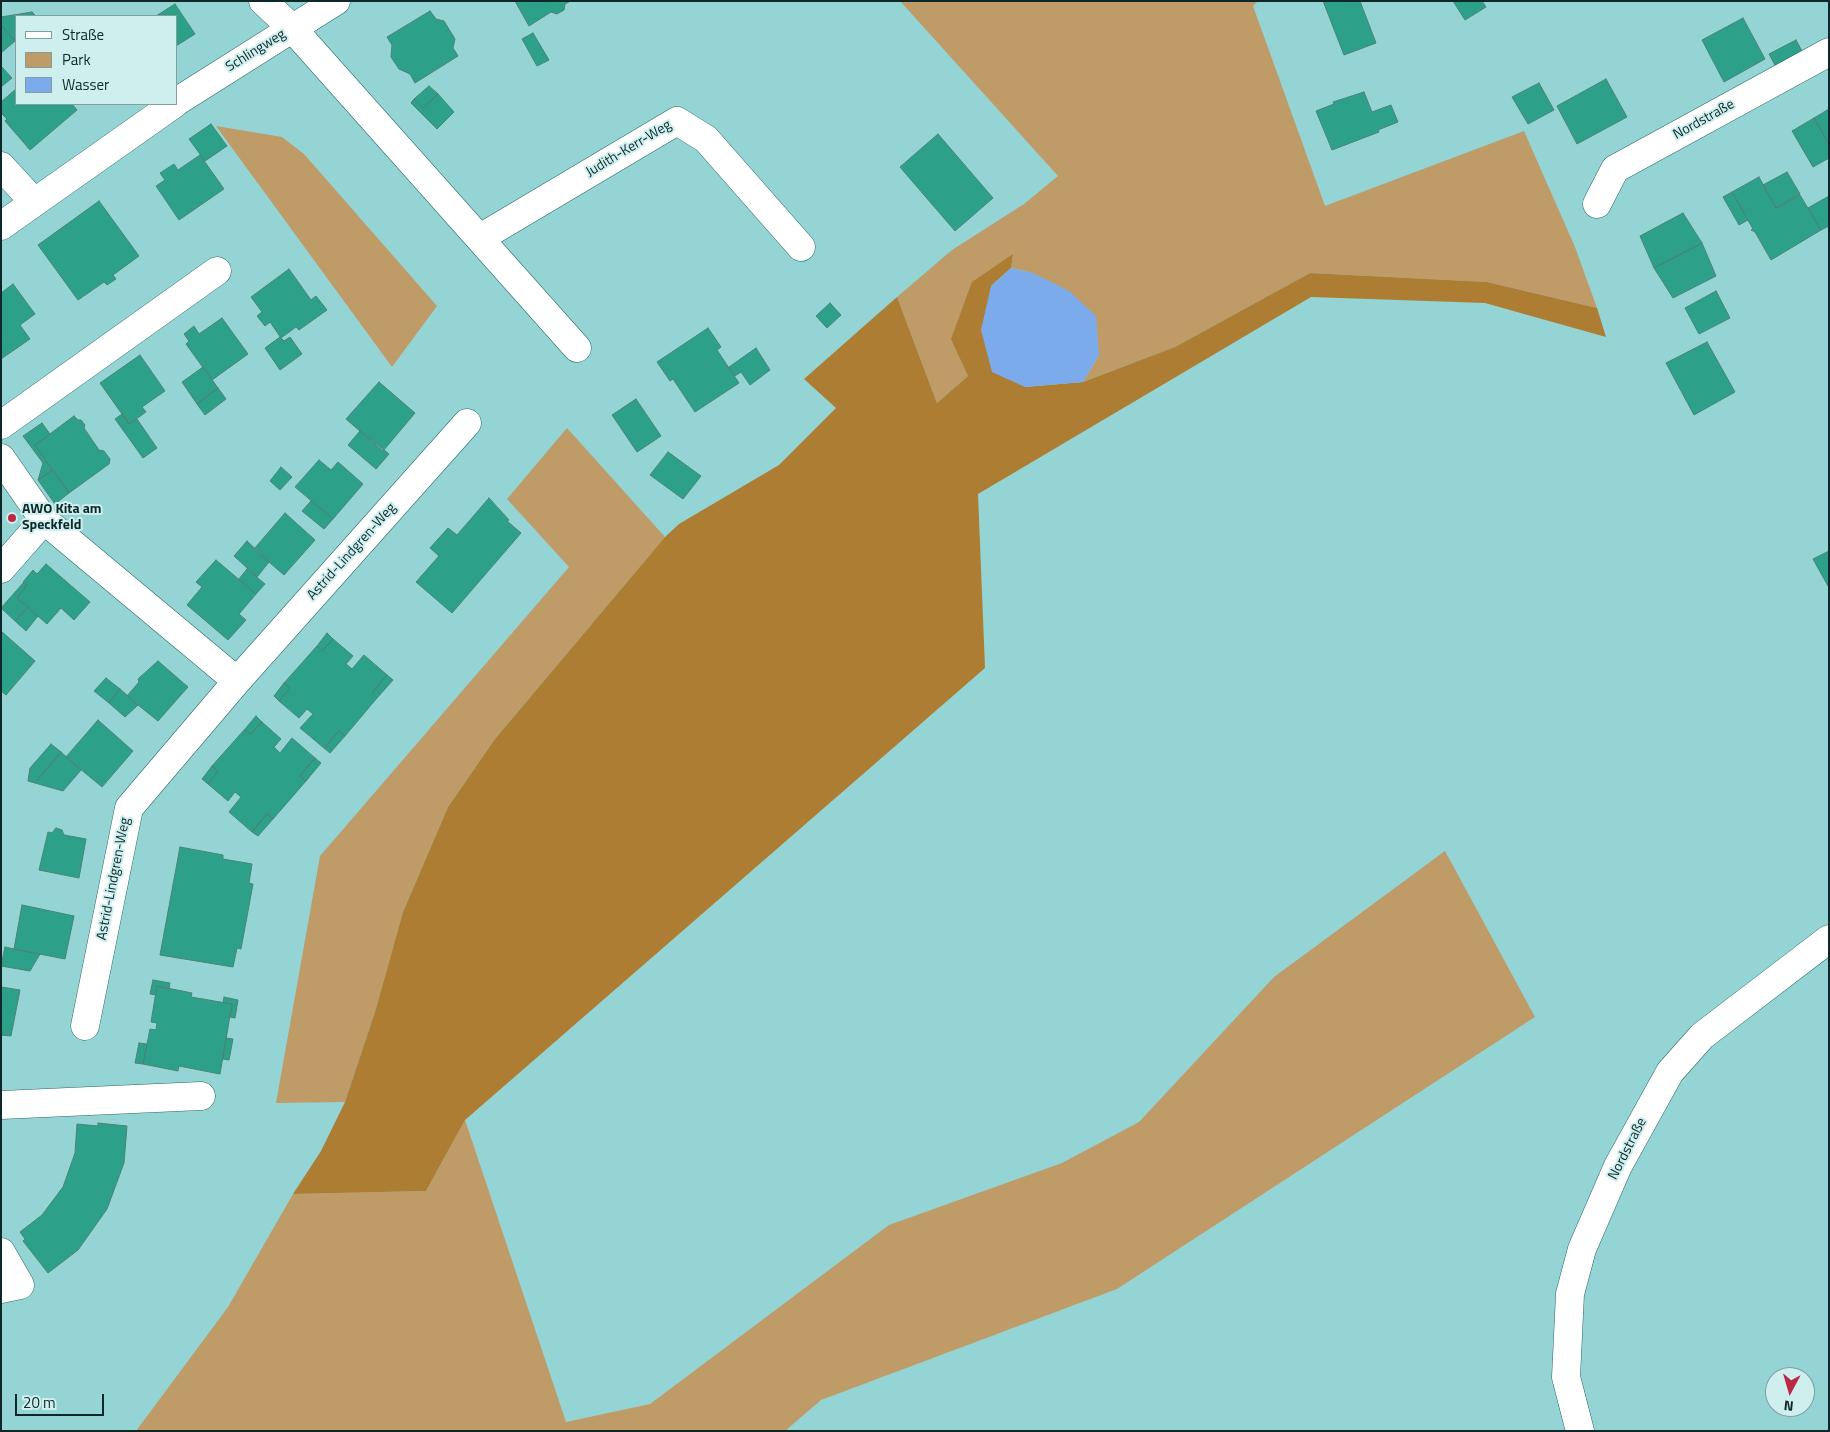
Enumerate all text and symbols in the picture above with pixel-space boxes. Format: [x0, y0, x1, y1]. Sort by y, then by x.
legend [15, 15, 178, 105]
text: Straße [62, 23, 104, 46]
street label: Schlingweg [223, 26, 289, 76]
text: Park [62, 48, 91, 71]
text: Wasser [62, 73, 109, 96]
street label: Nordstraße [1671, 96, 1737, 144]
street label: Judith-Kerr-Weg [583, 117, 675, 181]
street label: Astrid-Lindgren-Weg [304, 500, 400, 604]
place label: AWO Kita am Speckfeld [22, 502, 102, 534]
marker: AWO Kita am Speckfeld [6, 512, 18, 524]
street label: Astrid-Lindgren-Weg [94, 816, 134, 942]
street label: Nordstraße [1605, 1115, 1651, 1183]
north arrow [1765, 1367, 1815, 1417]
scale bar [18, 1384, 106, 1416]
text: 20 m [23, 1391, 56, 1414]
text: N [1783, 1395, 1794, 1417]

